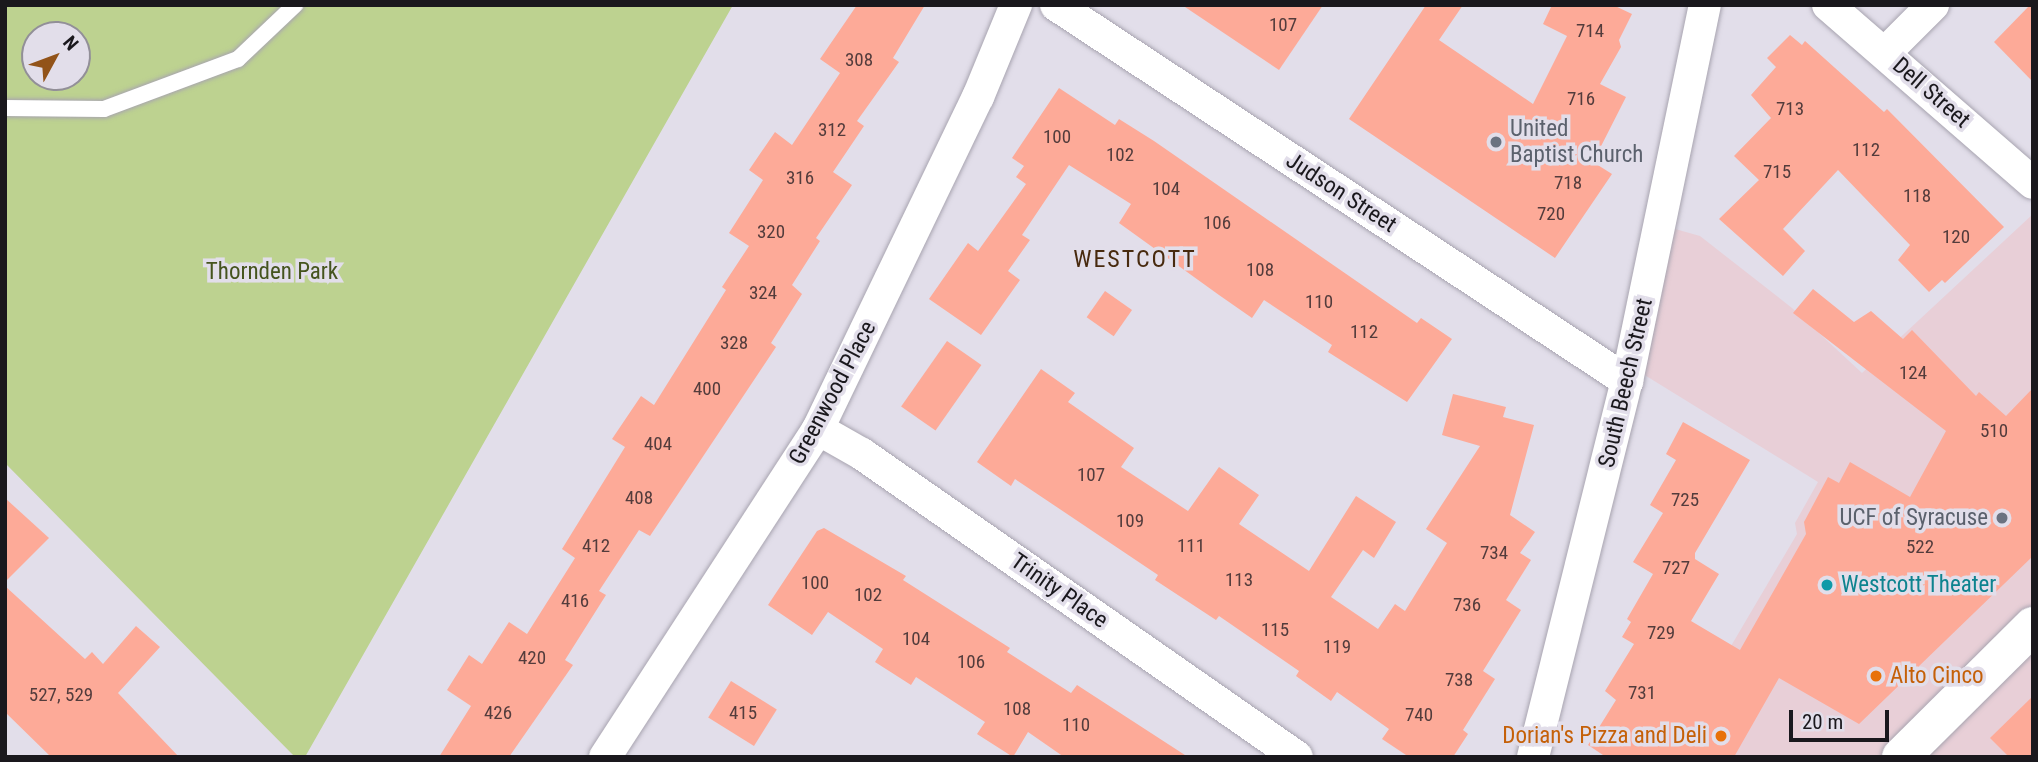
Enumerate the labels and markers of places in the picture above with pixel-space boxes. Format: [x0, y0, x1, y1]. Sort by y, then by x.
place label: United Baptist Church [1510, 115, 1643, 169]
marker: United Baptist Church [1488, 134, 1504, 150]
place label: UCF of Syracuse [1840, 504, 1988, 532]
marker: UCF of Syracuse [1994, 510, 2010, 526]
place label: Westcott Theater [1841, 571, 1997, 599]
marker: Westcott Theater [1819, 577, 1835, 593]
place label: Alto Cinco [1890, 662, 1984, 690]
marker: Alto Cinco [1868, 668, 1884, 684]
place label: Dorian's Pizza and Deli [1502, 722, 1707, 750]
marker: Dorian's Pizza and Deli [1713, 728, 1729, 744]

